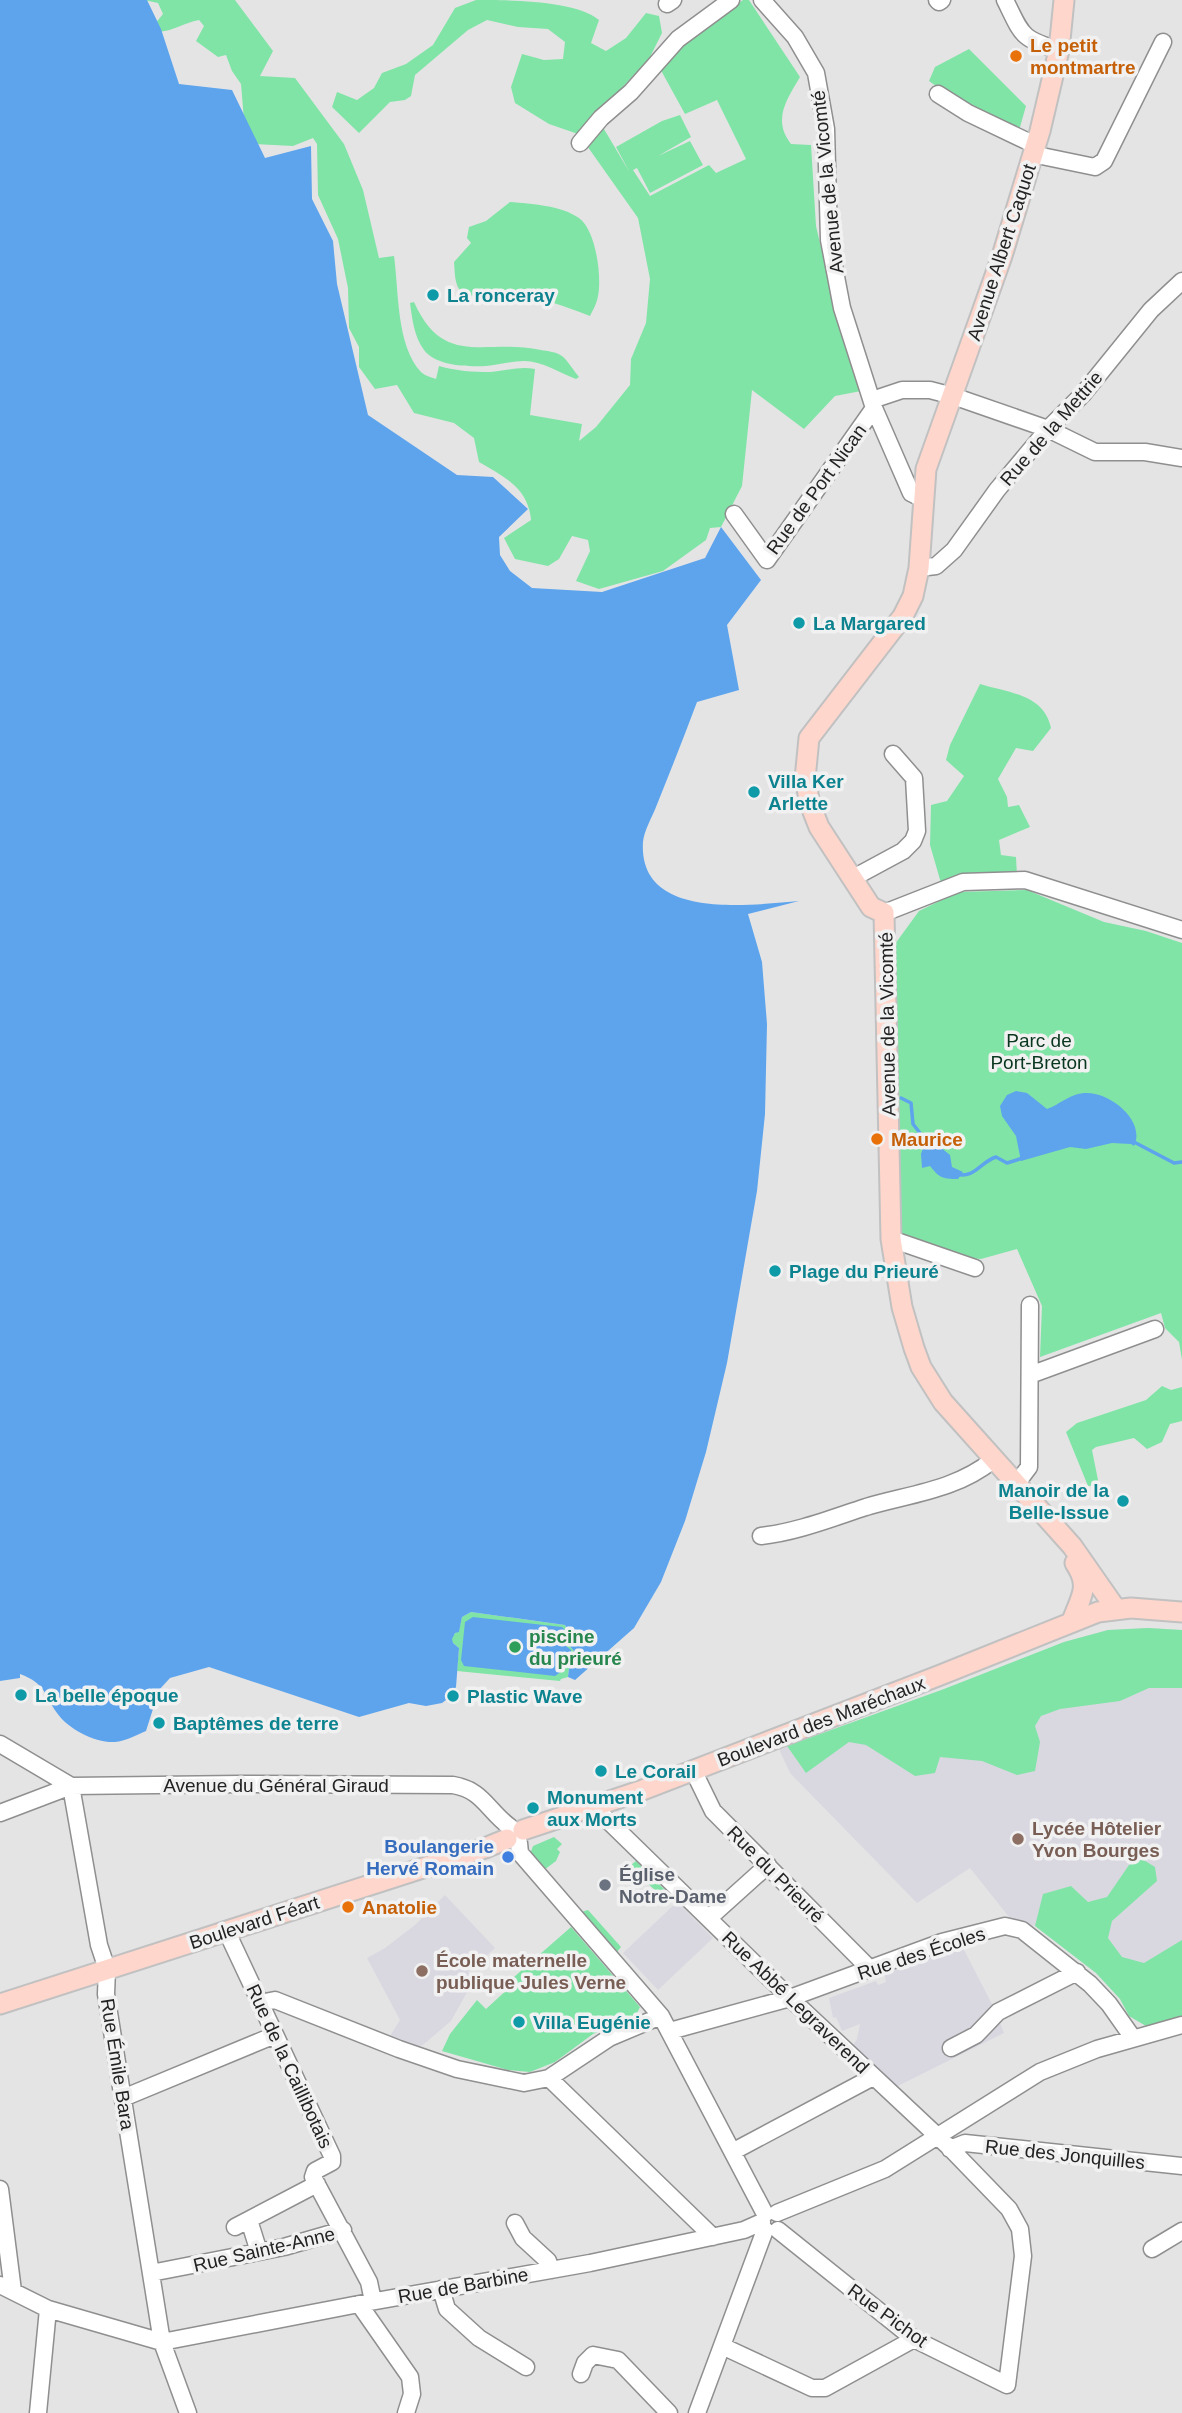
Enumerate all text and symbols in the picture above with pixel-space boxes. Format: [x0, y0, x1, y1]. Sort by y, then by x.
place label: Le petit montmartre [1030, 35, 1136, 78]
marker: Le petit montmartre [1008, 48, 1024, 64]
street label: Avenue de la Vicomté [807, 89, 848, 275]
street label: Avenue Albert Caquot [963, 160, 1040, 343]
place label: La ronceray [447, 285, 555, 306]
marker: La ronceray [425, 287, 441, 303]
street label: Rue de la Mettrie [996, 367, 1107, 490]
street label: Rue de Port Nican [762, 420, 871, 558]
place label: La Margared [813, 613, 926, 634]
marker: La Margared [791, 615, 807, 631]
place label: Villa Ker Arlette [768, 771, 844, 814]
marker: Villa Ker Arlette [746, 784, 762, 800]
street label: Avenue de la Vicomté [875, 932, 900, 1116]
park label: Parc de Port-Breton [990, 1030, 1088, 1073]
place label: Maurice [891, 1129, 963, 1150]
marker: Maurice [869, 1131, 885, 1147]
place label: Plage du Prieuré [789, 1261, 939, 1282]
marker: Plage du Prieuré [767, 1263, 783, 1279]
place label: Manoir de la Belle-Issue [998, 1480, 1109, 1523]
marker: Manoir de la Belle-Issue [1115, 1493, 1131, 1509]
place label: piscine du prieuré [529, 1626, 622, 1669]
marker: piscine du prieuré [507, 1639, 523, 1655]
street label: Boulevard des Maréchaux [714, 1672, 928, 1771]
place label: La belle époque [35, 1685, 179, 1706]
place label: Plastic Wave [467, 1686, 582, 1707]
marker: La belle époque [13, 1687, 29, 1703]
marker: Plastic Wave [445, 1688, 461, 1704]
place label: Baptêmes de terre [173, 1713, 339, 1734]
marker: Baptêmes de terre [151, 1715, 167, 1731]
place label: Le Corail [615, 1761, 696, 1782]
marker: Le Corail [593, 1763, 609, 1779]
street label: Avenue du Général Giraud [163, 1775, 389, 1796]
place label: Monument aux Morts [547, 1787, 644, 1830]
marker: Monument aux Morts [525, 1800, 541, 1816]
place label: Lycée Hôtelier Yvon Bourges [1032, 1818, 1162, 1861]
street label: Rue du Prieuré [723, 1822, 828, 1927]
marker: Lycée Hôtelier Yvon Bourges [1010, 1831, 1026, 1847]
place label: Boulangerie Hervé Romain [366, 1836, 494, 1879]
marker: Boulangerie Hervé Romain [500, 1849, 516, 1865]
place label: Église Notre-Dame [619, 1864, 727, 1907]
marker: Église Notre-Dame [597, 1877, 613, 1893]
street label: Boulevard Féart [187, 1891, 322, 1953]
place label: Anatolie [362, 1897, 437, 1918]
marker: Anatolie [340, 1899, 356, 1915]
street label: Rue des Écoles [855, 1923, 988, 1984]
street label: Rue Abbé Legraverend [718, 1927, 873, 2078]
place label: École maternelle publique Jules Verne [436, 1950, 626, 1993]
marker: École maternelle publique Jules Verne [414, 1963, 430, 1979]
street label: Rue de la Caillibotais [242, 1981, 337, 2152]
street label: Rue Émile Bara [97, 1997, 138, 2132]
place label: Villa Eugénie [533, 2012, 651, 2033]
marker: Villa Eugénie [511, 2014, 527, 2030]
street label: Rue des Jonquilles [984, 2136, 1146, 2173]
street label: Rue Sainte-Anne [191, 2223, 337, 2276]
street label: Rue de Barbine [396, 2264, 530, 2307]
street label: Rue Pichot [844, 2280, 932, 2352]

